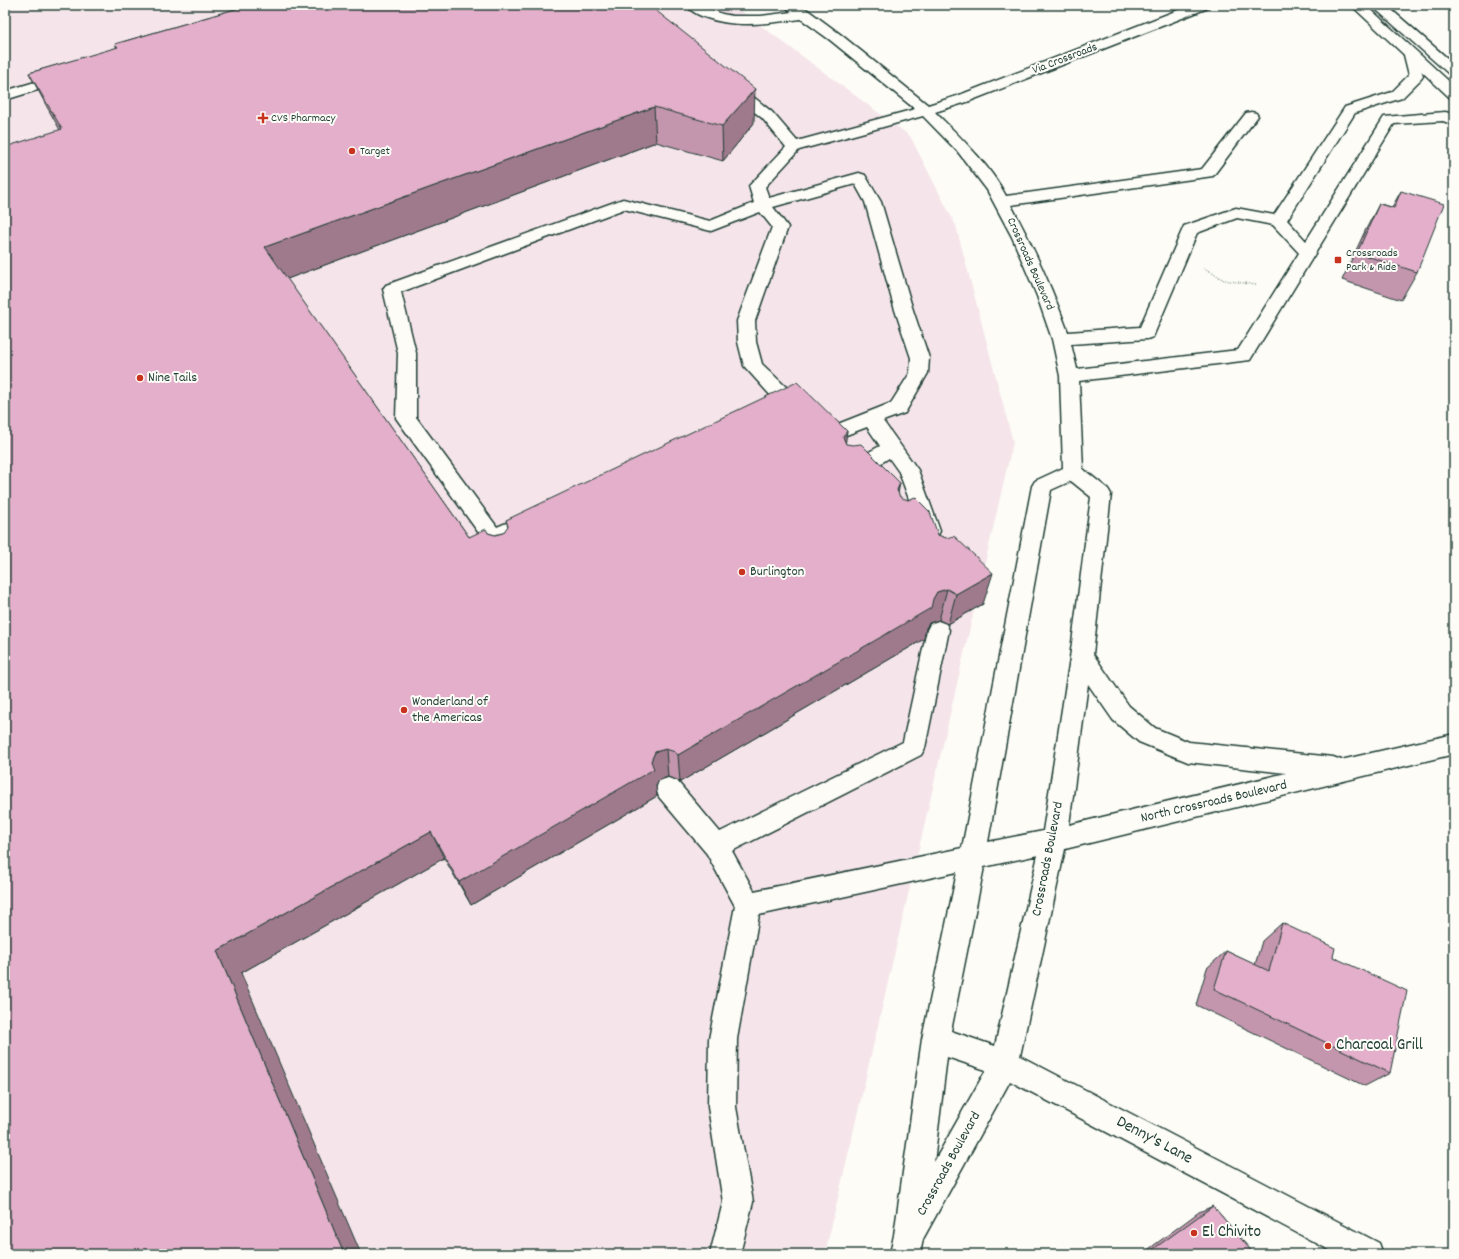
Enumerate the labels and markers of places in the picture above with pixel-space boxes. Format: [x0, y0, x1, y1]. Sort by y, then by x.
place label: CVS Pharmacy [271, 110, 336, 127]
marker: CVS Pharmacy [258, 113, 268, 123]
place label: Target [360, 143, 390, 160]
marker: Target [347, 146, 357, 156]
place label: Crossroads Park & Ride [1346, 245, 1398, 276]
marker: Crossroads Park & Ride [1333, 255, 1343, 265]
place label: Nine Tails [148, 368, 197, 388]
marker: Nine Tails [135, 373, 145, 383]
place label: Burlington [750, 562, 804, 582]
marker: Burlington [737, 567, 747, 577]
place label: Wonderland of the Americas [412, 692, 489, 728]
marker: Wonderland of the Americas [399, 705, 409, 715]
place label: Charcoal Grill [1336, 1034, 1423, 1058]
marker: Charcoal Grill [1323, 1041, 1333, 1051]
place label: El Chivito [1202, 1221, 1261, 1245]
marker: El Chivito [1189, 1228, 1199, 1238]

